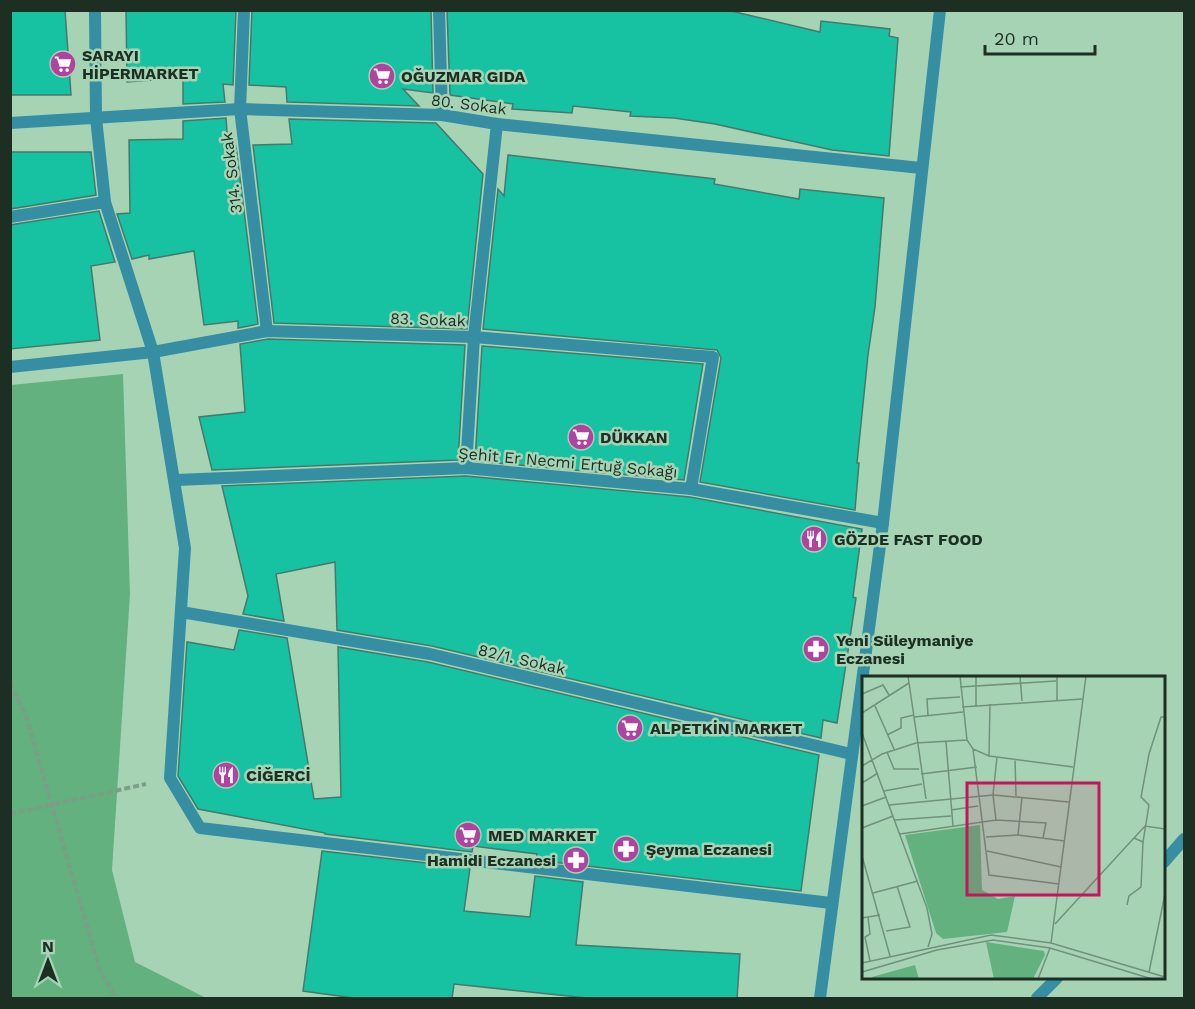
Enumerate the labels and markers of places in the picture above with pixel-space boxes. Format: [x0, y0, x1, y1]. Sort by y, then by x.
place label: SARAYI HİPERMARKET [82, 46, 199, 83]
supermarket icon: SARAYI HİPERMARKET [48, 49, 78, 79]
supermarket icon: OĞUZMAR GIDA [367, 61, 397, 91]
place label: OĞUZMAR GIDA [401, 67, 526, 86]
supermarket icon: DÜKKAN [566, 422, 596, 452]
place label: DÜKKAN [600, 428, 668, 447]
restaurant icon: GÖZDE FAST FOOD [799, 524, 829, 554]
place label: GÖZDE FAST FOOD [834, 530, 983, 549]
place label: Yeni Süleymaniye Eczanesi [836, 631, 974, 668]
pharmacy icon: Yeni Süleymaniye Eczanesi [801, 634, 831, 664]
supermarket icon: ALPETKİN MARKET [615, 713, 645, 743]
place label: ALPETKİN MARKET [650, 719, 803, 738]
restaurant icon: CİĞERCİ [211, 760, 241, 790]
place label: CİĞERCİ [246, 766, 311, 785]
supermarket icon: MED MARKET [453, 820, 483, 850]
place label: MED MARKET [488, 826, 597, 845]
pharmacy icon: Şeyma Eczanesi [611, 834, 641, 864]
place label: Şeyma Eczanesi [646, 840, 772, 859]
pharmacy icon: Hamidi Eczanesi [561, 845, 591, 875]
place label: Hamidi Eczanesi [427, 851, 556, 870]

